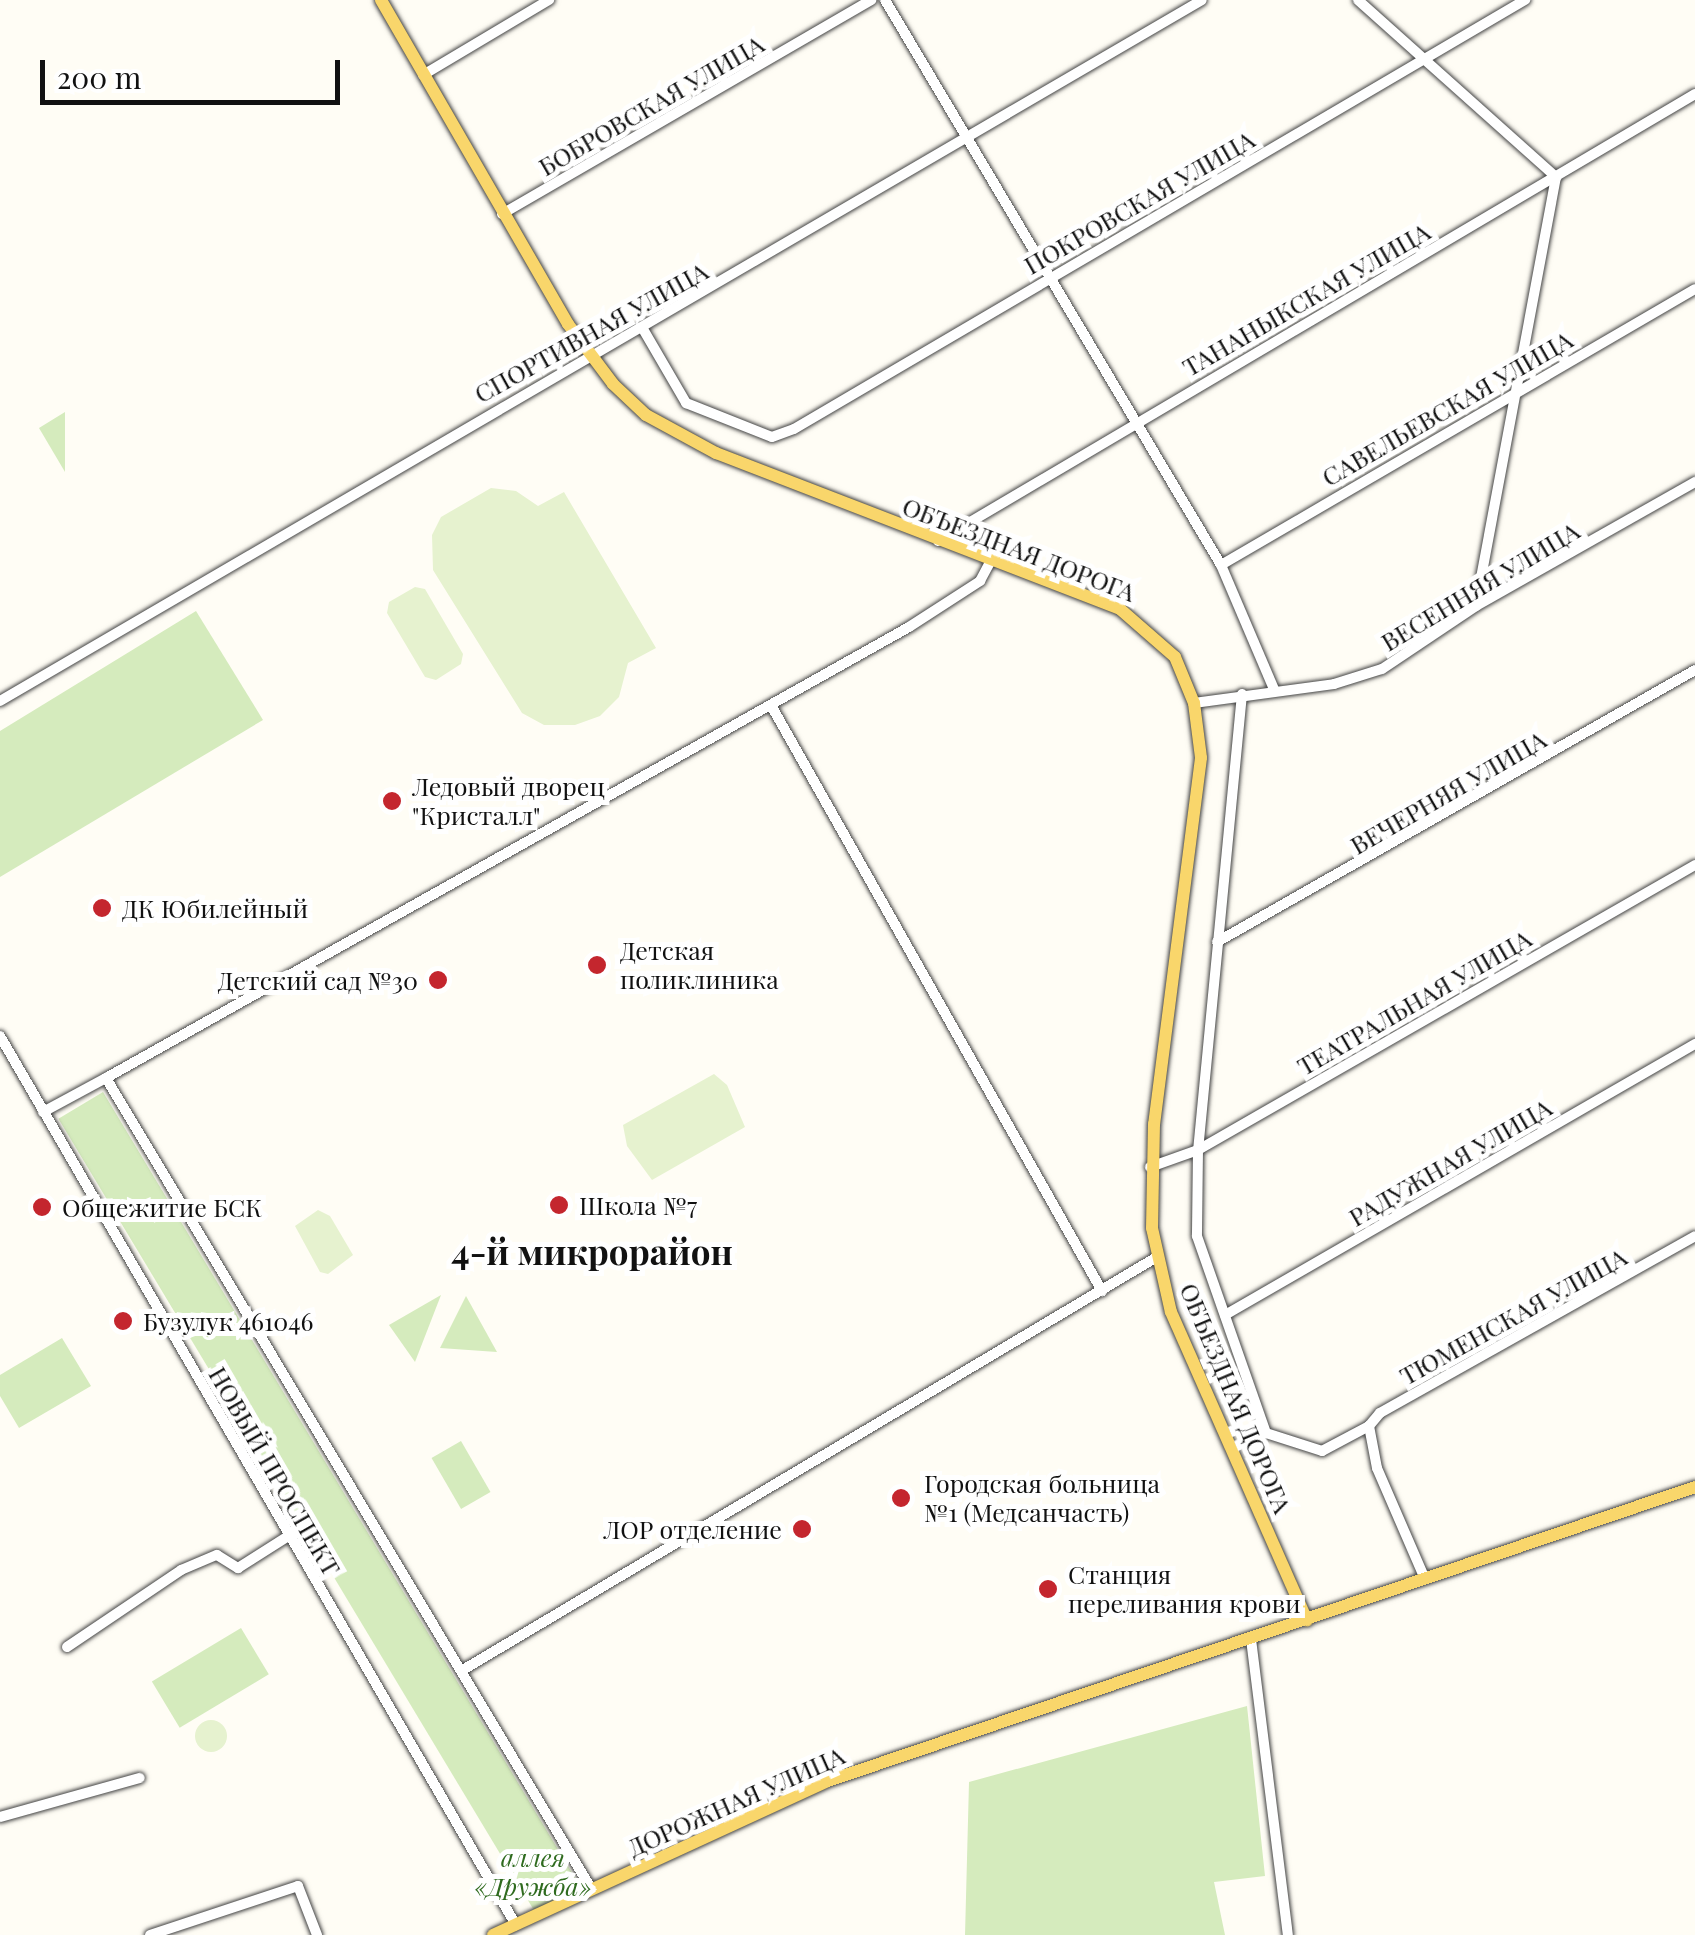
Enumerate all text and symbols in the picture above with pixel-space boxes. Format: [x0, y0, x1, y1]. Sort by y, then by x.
street label: БОБРОВСКАЯ УЛИЦА [533, 28, 769, 182]
scale bar [45, 40, 345, 102]
text: 200 m [57, 57, 141, 97]
street label: ПОКРОВСКАЯ УЛИЦА [1019, 124, 1259, 280]
street label: ТАНАНЫКСКАЯ УЛИЦА [1177, 216, 1435, 382]
street label: СПОРТИВНАЯ УЛИЦА [469, 255, 713, 409]
street label: САВЕЛЬЕВСКАЯ УЛИЦА [1316, 324, 1578, 492]
street label: ОБЪЕЗДНАЯ ДОРОГА [898, 491, 1140, 607]
street label: ВЕСЕННЯЯ УЛИЦА [1376, 515, 1584, 657]
street label: ВЕЧЕРНЯЯ УЛИЦА [1345, 724, 1551, 860]
place label: Ледовый дворец "Кристалл" [412, 772, 605, 831]
marker: Ледовый дворец "Кристалл" [381, 790, 403, 812]
place label: ДК Юбилейный [122, 893, 308, 923]
marker: ДК Юбилейный [91, 897, 113, 919]
street label: ТЕАТРАЛЬНАЯ УЛИЦА [1292, 923, 1536, 1081]
place label: Детская поликлиника [620, 936, 779, 995]
marker: Детская поликлиника [584, 952, 610, 978]
place label: Детский сад №30 [218, 965, 418, 995]
marker: Детский сад №30 [427, 969, 449, 991]
street label: РАДУЖНАЯ УЛИЦА [1343, 1092, 1557, 1232]
place label: Школа №7 [579, 1190, 697, 1220]
place label: Общежитие БСК [62, 1192, 262, 1222]
marker: Школа №7 [548, 1194, 570, 1216]
marker: Общежитие БСК [31, 1196, 53, 1218]
district label: 4-й микрорайон [451, 1230, 733, 1272]
street label: ТЮМЕНСКАЯ УЛИЦА [1394, 1241, 1632, 1391]
street label: ОБЪЕЗДНАЯ ДОРОГА [1174, 1279, 1298, 1517]
place label: Бузулук 461046 [143, 1306, 314, 1336]
marker: Бузулук 461046 [112, 1310, 134, 1332]
street label: НОВЫЙ ПРОСПЕКТ [203, 1361, 347, 1581]
place label: Городская больница №1 (Медсанчасть) [924, 1469, 1160, 1528]
marker: Городская больница №1 (Медсанчасть) [888, 1485, 914, 1511]
place label: ЛОР отделение [603, 1514, 782, 1544]
marker: ЛОР отделение [791, 1518, 813, 1540]
place label: Станция переливания крови [1068, 1560, 1301, 1619]
marker: Станция переливания крови [1037, 1578, 1059, 1600]
street label: ДОРОЖНАЯ УЛИЦА [623, 1740, 849, 1862]
park label: аллея «Дружба» [474, 1843, 592, 1902]

